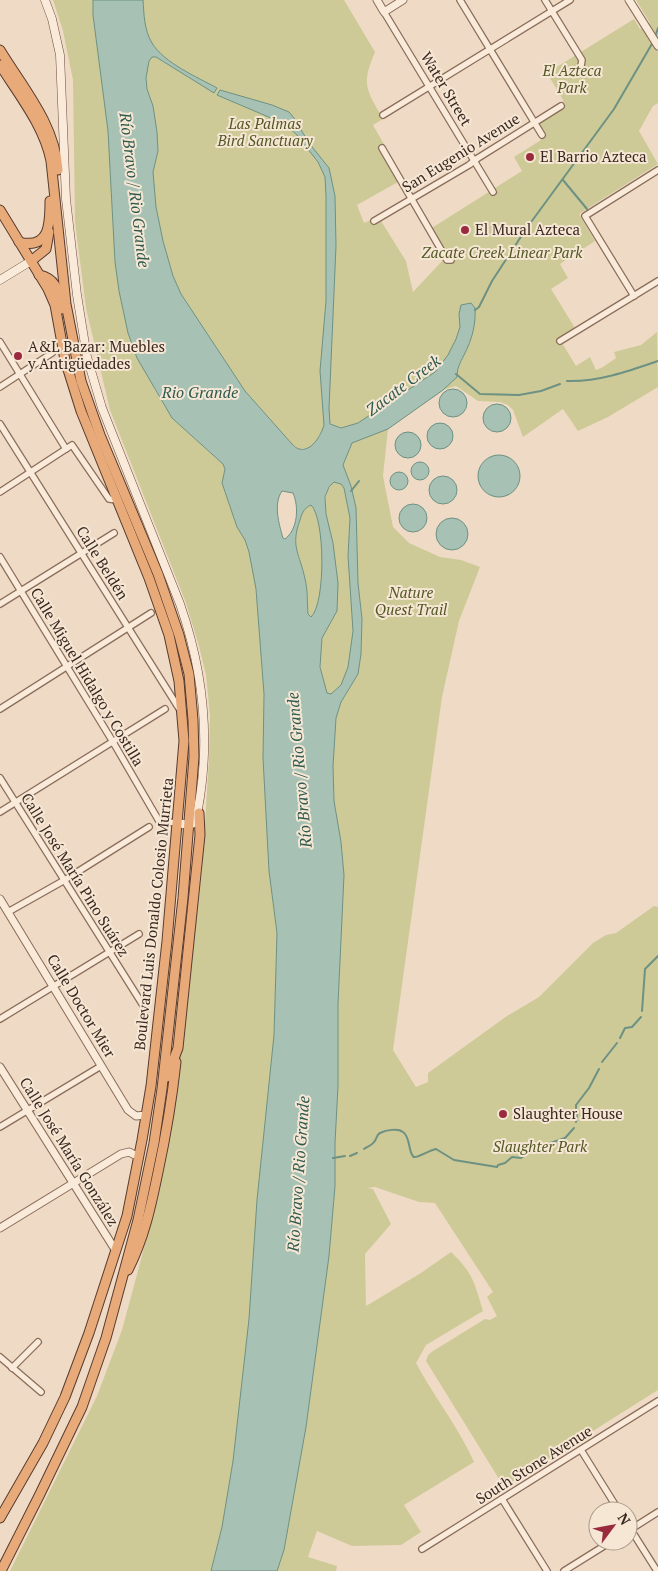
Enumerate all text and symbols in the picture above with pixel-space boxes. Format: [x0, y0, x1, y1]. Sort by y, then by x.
street label: Water Street [417, 48, 477, 130]
park label: El Azteca Park [541, 60, 602, 97]
street label: San Eugenio Avenue [398, 108, 523, 196]
water label: Río Bravo / Rio Grande [114, 110, 155, 269]
park label: Las Palmas Bird Sanctuary [216, 113, 314, 150]
place label: El Barrio Azteca [540, 146, 647, 166]
marker: El Barrio Azteca [524, 151, 536, 163]
place label: El Mural Azteca [475, 219, 580, 239]
marker: El Mural Azteca [459, 224, 471, 236]
park label: Zacate Creek Linear Park [421, 242, 583, 262]
place label: A&L Bazar: Muebles y Antigüedades [27, 336, 165, 373]
water label: Zacate Creek [361, 349, 445, 420]
marker: A&L Bazar: Muebles y Antigüedades [12, 350, 24, 362]
water label: Rio Grande [161, 381, 238, 403]
street label: Calle Beldén [72, 522, 134, 603]
park label: Nature Quest Trail [375, 582, 448, 619]
street label: Calle Miguel Hidalgo y Costilla [27, 584, 149, 770]
water label: Río Bravo / Rio Grande [281, 691, 317, 850]
street label: Boulevard Luis Donaldo Colosio Murrieta [129, 776, 177, 1051]
street label: Calle José María Pino Suárez [17, 789, 135, 960]
street label: Calle Doctor Mier [43, 950, 121, 1061]
street label: Calle José María González [16, 1073, 124, 1230]
water label: Río Bravo / Rio Grande [282, 1095, 314, 1254]
place label: Slaughter House [513, 1103, 623, 1123]
marker: Slaughter House [497, 1108, 509, 1120]
park label: Slaughter Park [493, 1136, 588, 1156]
street label: South Stone Avenue [471, 1420, 596, 1508]
north arrow [588, 1501, 638, 1551]
text: N [614, 1509, 636, 1529]

